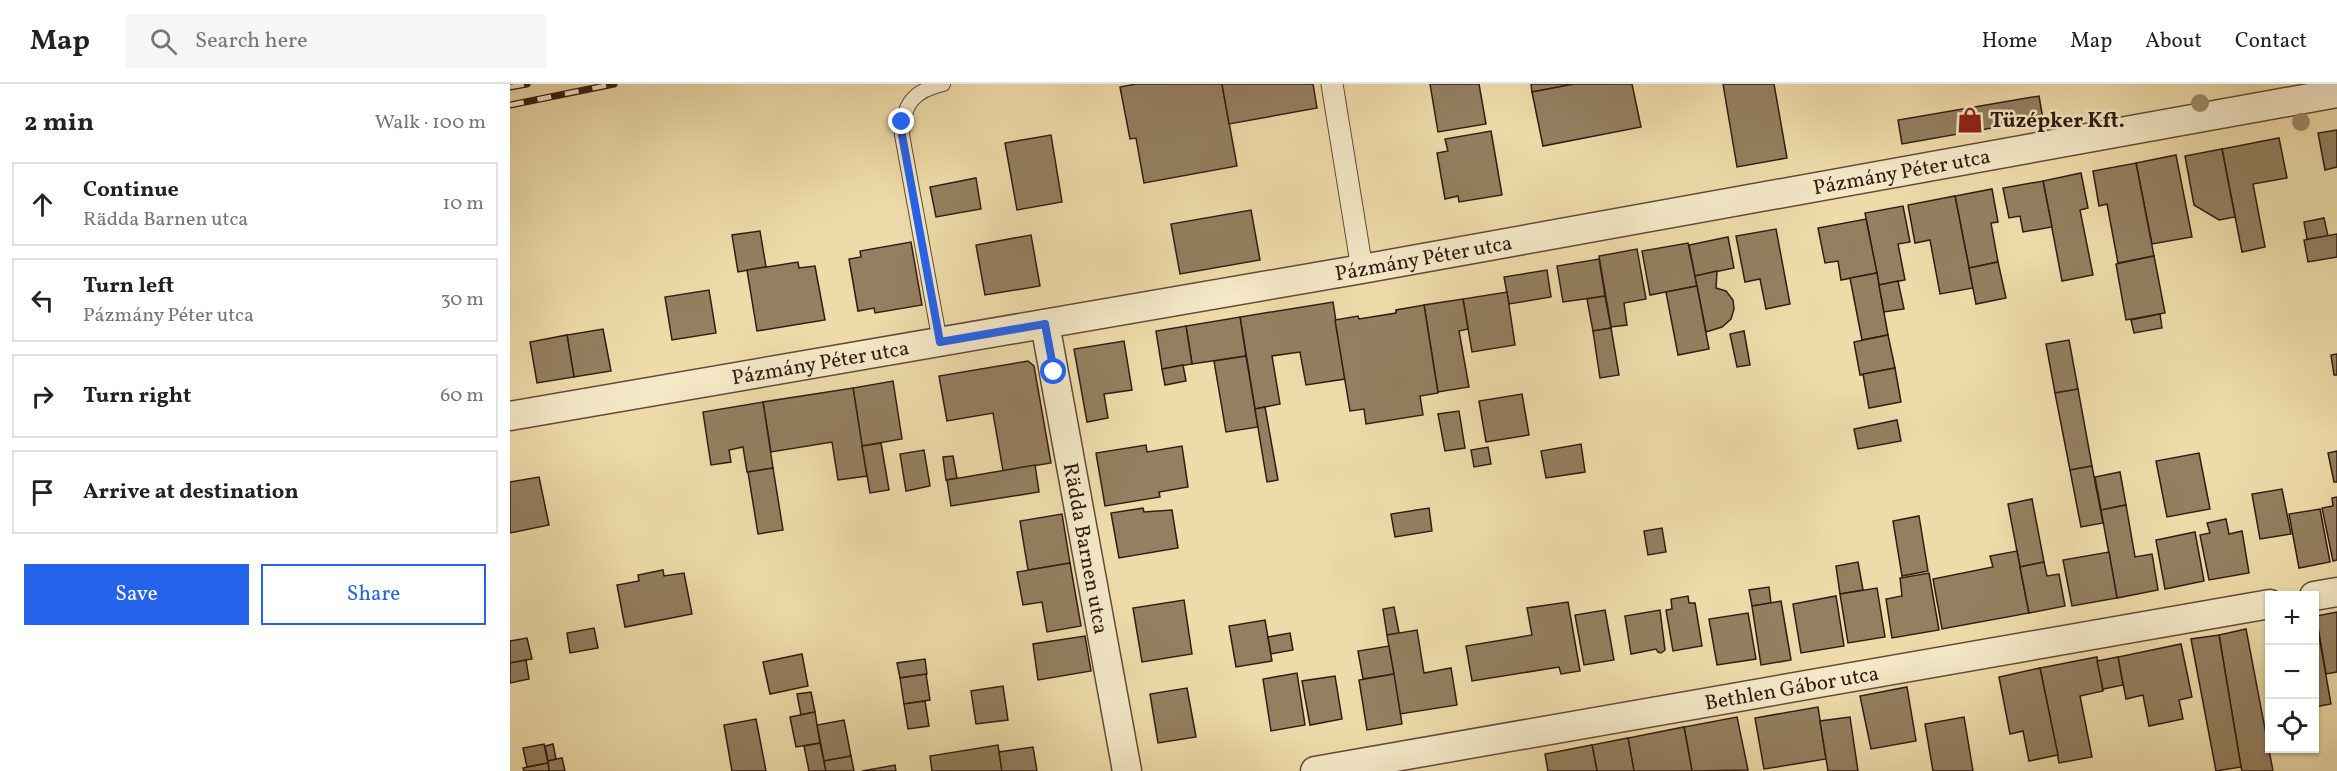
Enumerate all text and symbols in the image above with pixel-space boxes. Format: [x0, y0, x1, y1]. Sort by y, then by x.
search box [126, 14, 546, 68]
text: Map [30, 22, 90, 61]
icon: search [147, 25, 180, 58]
text: Search here [195, 26, 308, 57]
text: Home [1982, 27, 2037, 56]
text: Map [2070, 27, 2112, 56]
text: About [2145, 27, 2202, 56]
text: Contact [2235, 27, 2307, 56]
text: 2 min [24, 105, 94, 141]
shop icon: Tüzépker Kft. [1955, 105, 1985, 135]
place label: Tüzépker Kft. [1990, 107, 2125, 136]
route end [888, 108, 914, 134]
text: Walk · 100 m [375, 109, 486, 137]
street label: Pázmány Péter utca [1811, 143, 1993, 203]
text: Continue [83, 175, 179, 206]
icon: ahead [26, 188, 59, 221]
text: 10 m [443, 190, 484, 218]
text: Rädda Barnen utca [83, 206, 248, 234]
street label: Pázmány Péter utca [1333, 229, 1515, 289]
text: Turn left [83, 271, 174, 302]
icon: left [26, 284, 59, 317]
text: 30 m [440, 286, 484, 314]
text: Pázmány Péter utca [83, 302, 254, 330]
street label: Pázmány Péter utca [730, 334, 912, 393]
route start [1040, 358, 1066, 384]
icon: right [26, 380, 59, 413]
text: Turn right [83, 381, 191, 412]
text: 60 m [440, 382, 484, 410]
street label: Rädda Barnen utca [1055, 460, 1115, 637]
icon: arrive [26, 476, 59, 509]
text: Arrive at destination [83, 477, 299, 508]
button: Save [24, 564, 249, 625]
button: Share [261, 564, 486, 625]
map controls [2265, 591, 2319, 753]
button: + [2265, 591, 2319, 645]
button: − [2265, 645, 2319, 699]
street label: Bethlen Gábor utca [1703, 660, 1881, 719]
button: locate [2265, 699, 2319, 753]

